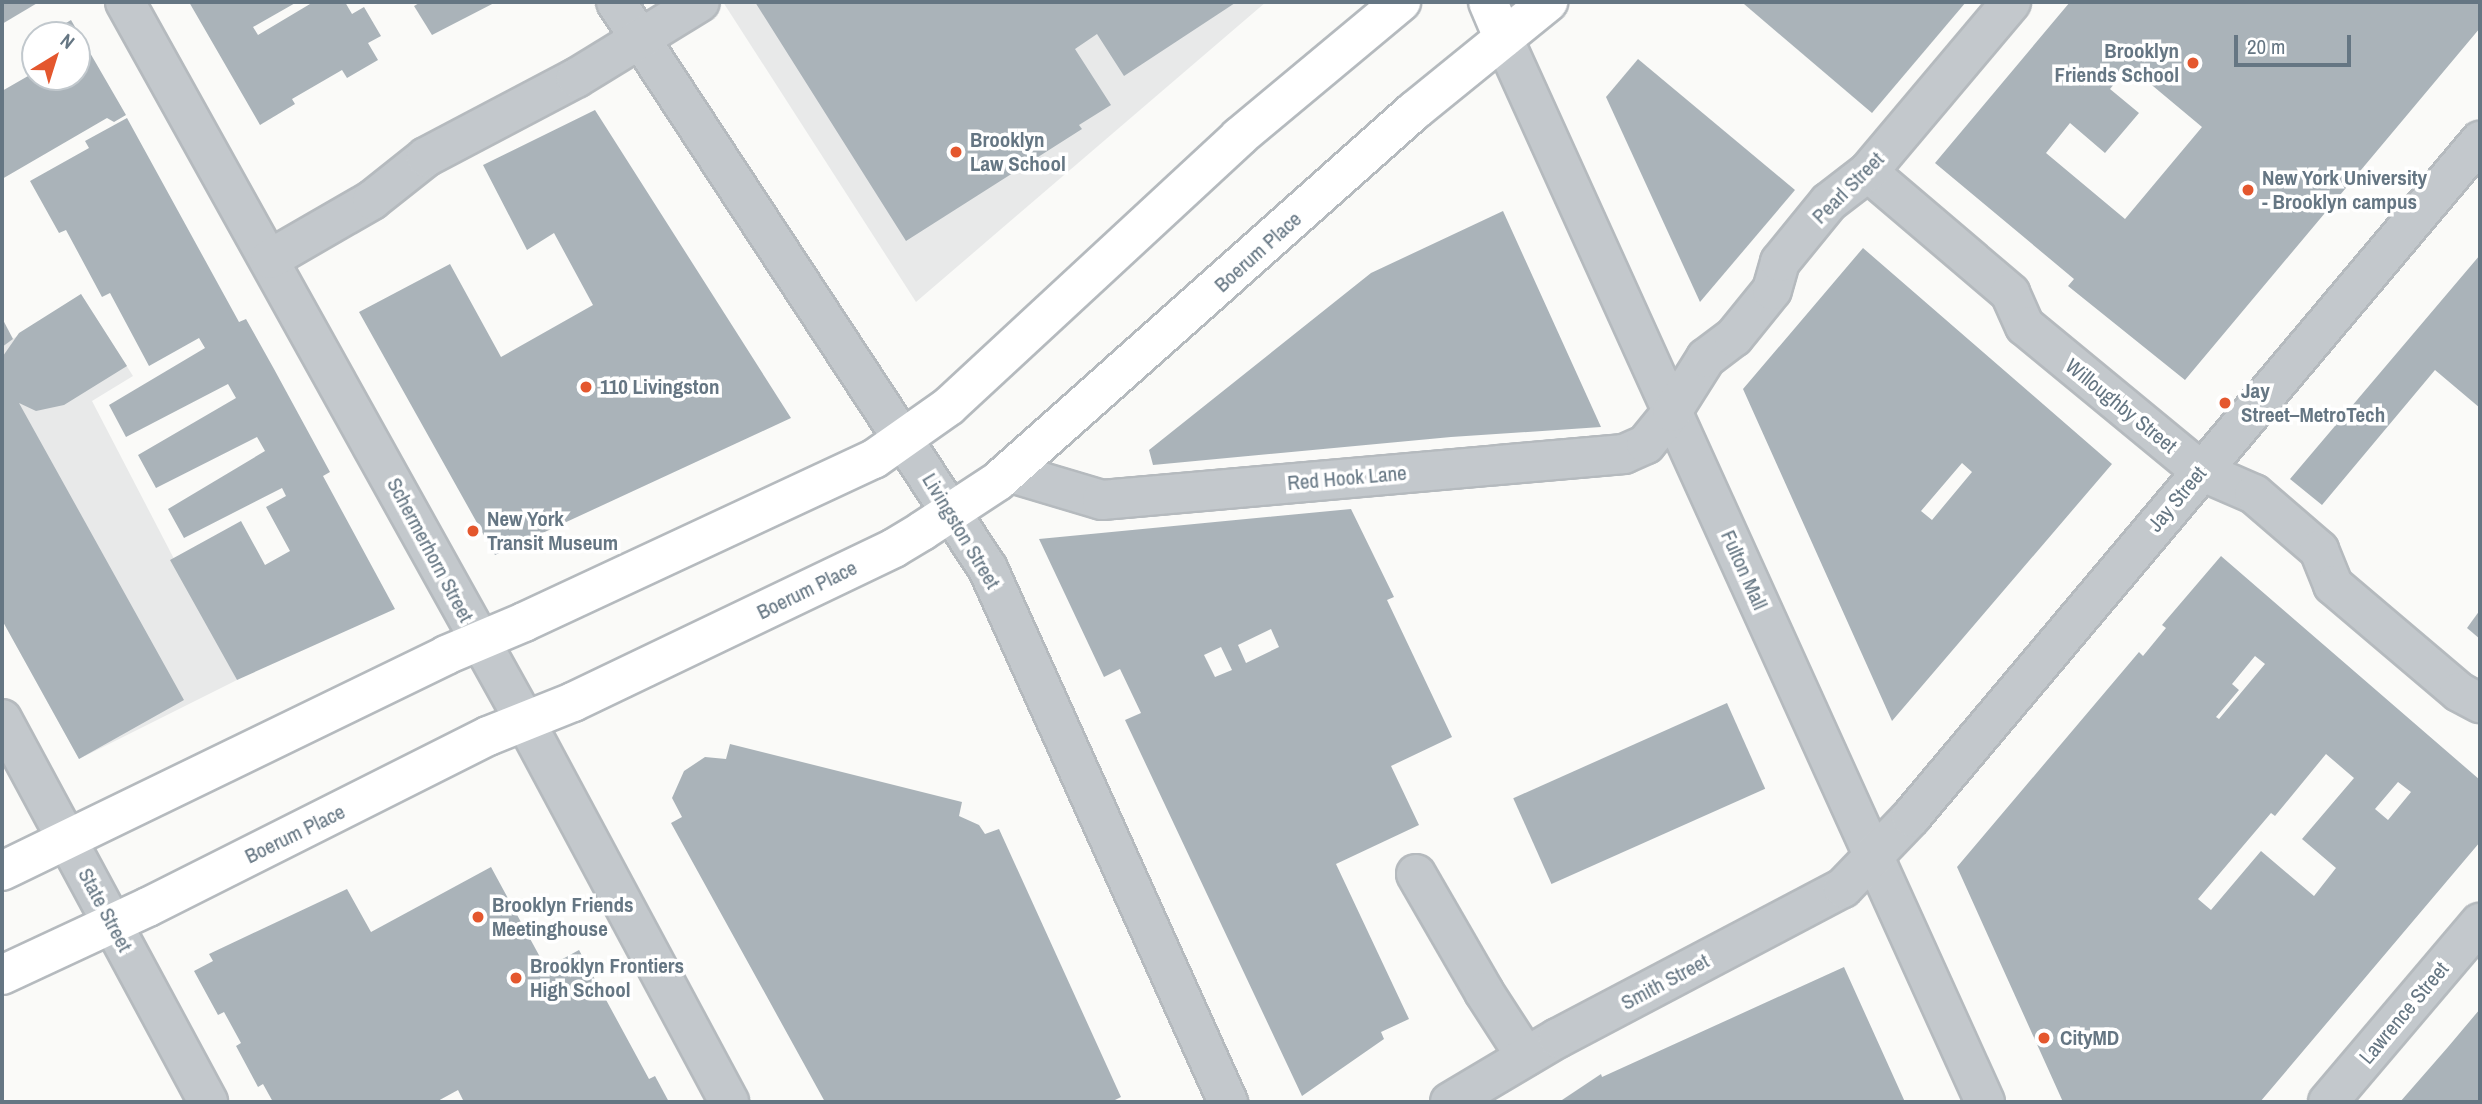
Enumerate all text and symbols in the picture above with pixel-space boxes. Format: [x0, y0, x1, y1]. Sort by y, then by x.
north arrow [21, 21, 91, 91]
scale bar [2237, 21, 2354, 65]
text: N [55, 27, 80, 55]
text: 20 m [2247, 32, 2285, 61]
place label: Brooklyn Friends School [2055, 38, 2179, 88]
marker: Brooklyn Friends School [2185, 55, 2201, 71]
place label: Brooklyn Law School [970, 127, 1066, 177]
marker: Brooklyn Law School [948, 144, 964, 160]
street label: Pearl Street [1807, 147, 1889, 229]
place label: New York University - Brooklyn campus [2262, 165, 2427, 215]
marker: New York University - Brooklyn campus [2240, 182, 2256, 198]
street label: Boerum Place [1209, 206, 1307, 298]
street label: Willoughby Street [2060, 353, 2182, 459]
place label: 110 Livingston [600, 374, 720, 400]
place label: Jay Street–MetroTech [2241, 378, 2385, 428]
marker: 110 Livingston [578, 379, 594, 395]
marker: Jay Street–MetroTech [2215, 393, 2235, 413]
street label: Red Hook Lane [1286, 460, 1408, 496]
street label: Jay Street [2142, 461, 2212, 537]
street label: Livingston Street [917, 469, 1005, 593]
street label: Schermerhorn Street [381, 474, 479, 626]
place label: New York Transit Museum [487, 506, 618, 556]
marker: New York Transit Museum [465, 523, 481, 539]
street label: Fulton Mall [1715, 526, 1773, 614]
street label: Boerum Place [753, 555, 861, 625]
street label: Boerum Place [241, 799, 349, 869]
street label: State Street [73, 864, 137, 956]
place label: Brooklyn Friends Meetinghouse [492, 892, 634, 942]
marker: Brooklyn Friends Meetinghouse [470, 909, 486, 925]
street label: Smith Street [1617, 948, 1713, 1016]
place label: Brooklyn Frontiers High School [530, 953, 684, 1003]
street label: Lawrence Street [2354, 957, 2454, 1069]
marker: Brooklyn Frontiers High School [508, 970, 524, 986]
place label: CityMD [2060, 1025, 2119, 1051]
marker: CityMD [2034, 1028, 2054, 1048]

